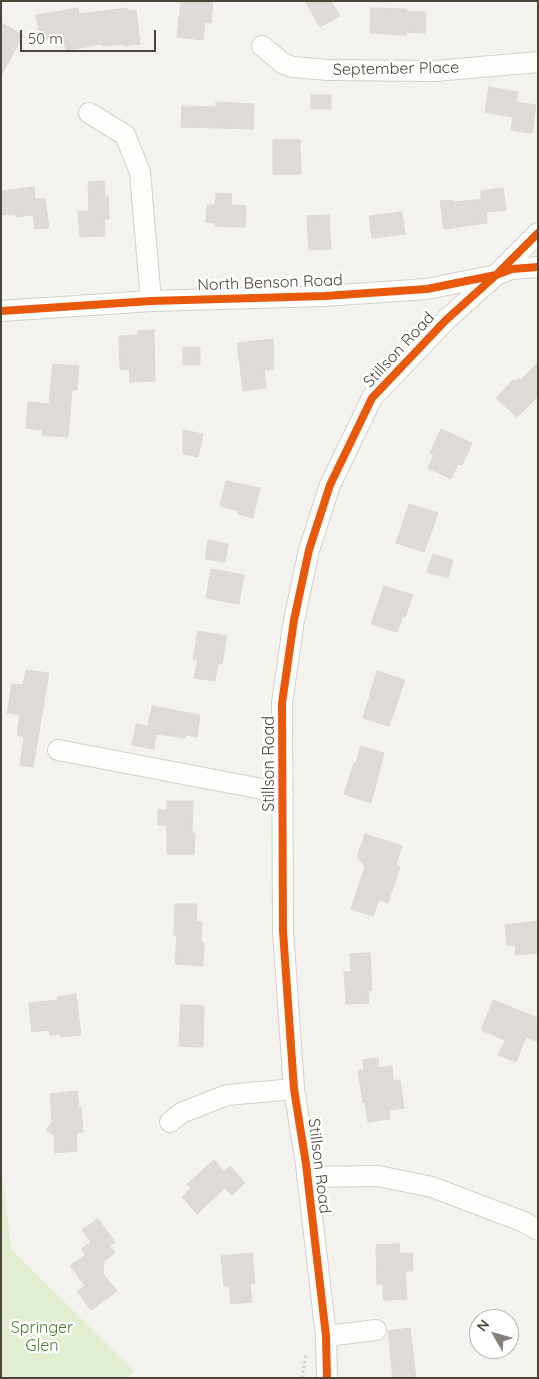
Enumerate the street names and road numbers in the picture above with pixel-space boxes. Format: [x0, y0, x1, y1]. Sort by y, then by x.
street label: September Place [333, 58, 459, 80]
street label: North Benson Road [197, 271, 343, 295]
street label: Stillson Road [359, 308, 439, 392]
street label: Stillson Road [259, 716, 279, 812]
street label: Stillson Road [304, 1117, 334, 1215]

